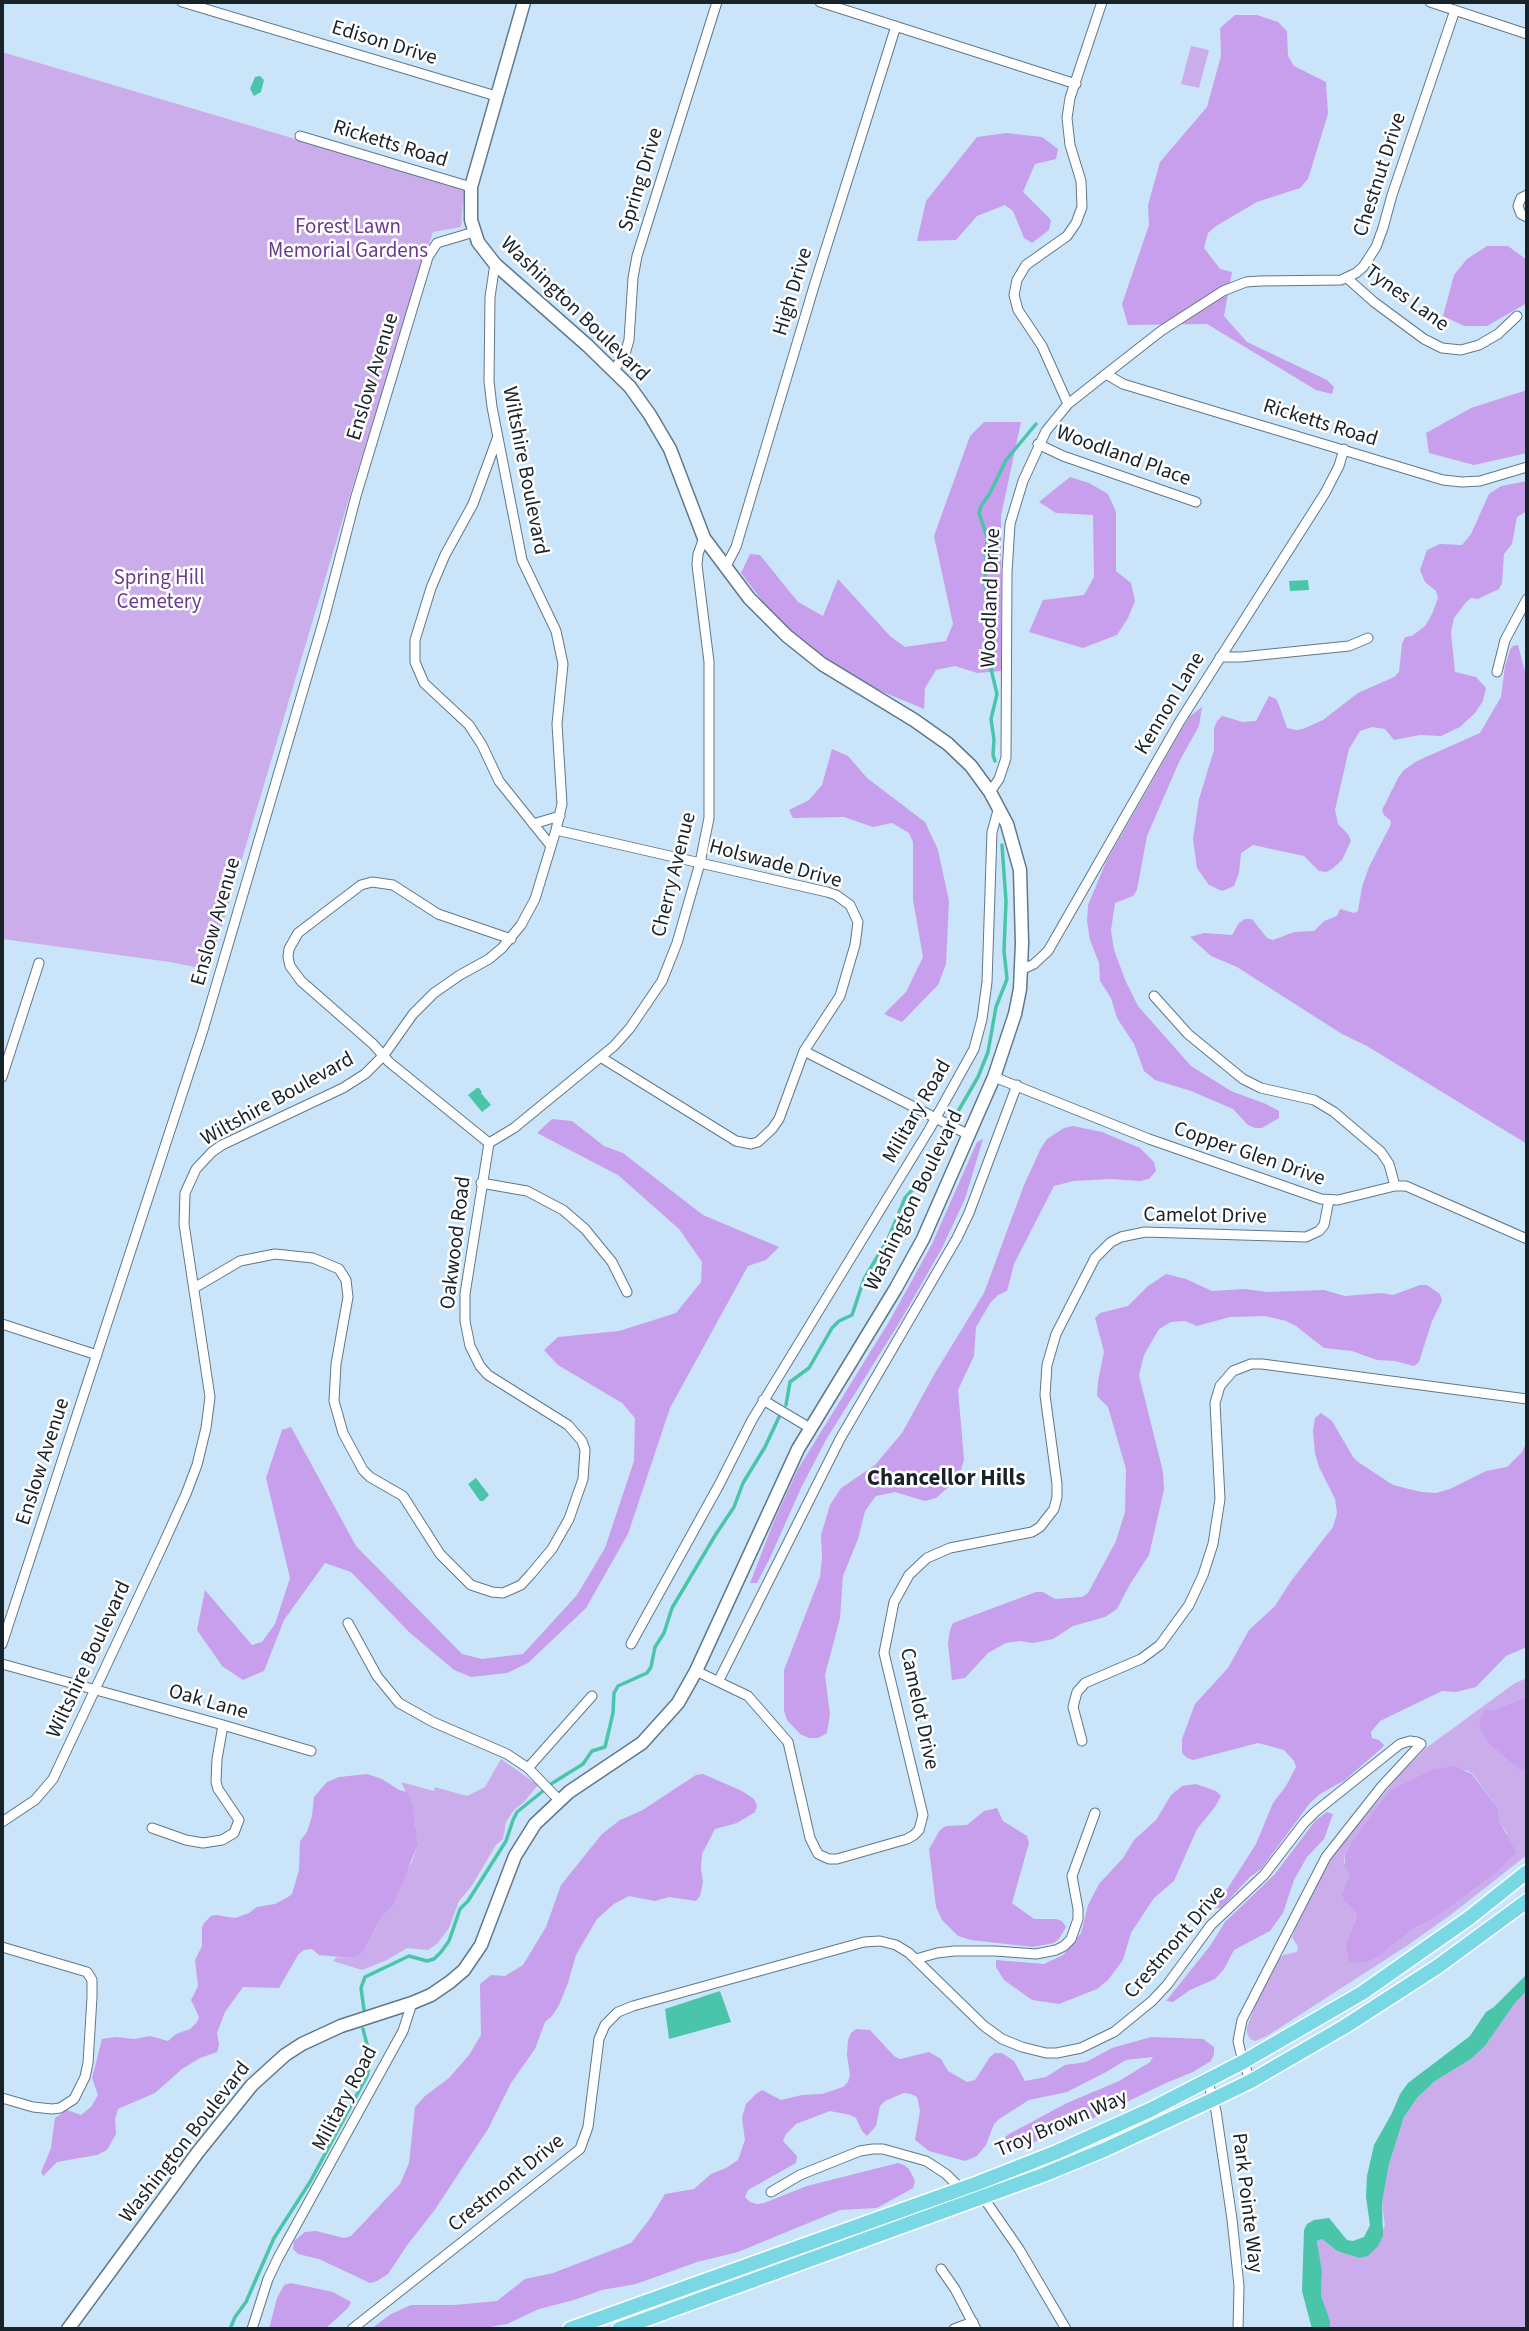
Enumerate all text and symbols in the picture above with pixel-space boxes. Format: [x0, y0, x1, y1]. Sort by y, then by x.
street label: Edison Drive [328, 16, 440, 72]
street label: Chestnut Drive [1349, 110, 1413, 240]
street label: Ricketts Road [330, 116, 450, 174]
street label: Spring Drive [614, 125, 670, 235]
park label: Forest Lawn Memorial Gardens [268, 215, 428, 265]
street label: Washington Boulevard [494, 232, 654, 388]
street label: High Drive [769, 245, 819, 339]
street label: Tynes Lane [1359, 260, 1453, 338]
street label: Enslow Avenue [343, 310, 405, 444]
street label: Wiltshire Boulevard [495, 385, 553, 557]
street label: Ricketts Road [1260, 395, 1380, 453]
street label: Woodland Place [1052, 421, 1194, 493]
street label: Woodland Drive [977, 528, 1007, 668]
park label: Spring Hill Cemetery [113, 566, 205, 616]
street label: Kennon Lane [1131, 648, 1211, 760]
street label: Cherry Avenue [647, 810, 703, 940]
street label: Holswade Drive [706, 835, 844, 895]
street label: Enslow Avenue [187, 855, 247, 989]
street label: Wiltshire Boulevard [197, 1048, 359, 1152]
street label: Military Road [878, 1056, 958, 1168]
street label: Washington Boulevard [860, 1107, 970, 1295]
street label: Copper Glen Drive [1170, 1117, 1328, 1193]
street label: Oakwood Road [436, 1175, 478, 1311]
street label: Camelot Drive [1143, 1203, 1267, 1231]
street label: Enslow Avenue [12, 1395, 76, 1529]
district label: Chancellor Hills [867, 1466, 1025, 1494]
street label: Wiltshire Boulevard [43, 1577, 137, 1743]
street label: Camelot Drive [893, 1646, 943, 1772]
street label: Oak Lane [165, 1680, 251, 1726]
street label: Crestmont Drive [1120, 1881, 1232, 2005]
street label: Military Road [308, 2042, 384, 2156]
street label: Washington Boulevard [115, 2057, 257, 2229]
street label: Troy Brown Way [992, 2086, 1132, 2164]
street label: Crestmont Drive [444, 2130, 570, 2238]
street label: Park Pointe Way [1225, 2132, 1267, 2274]

